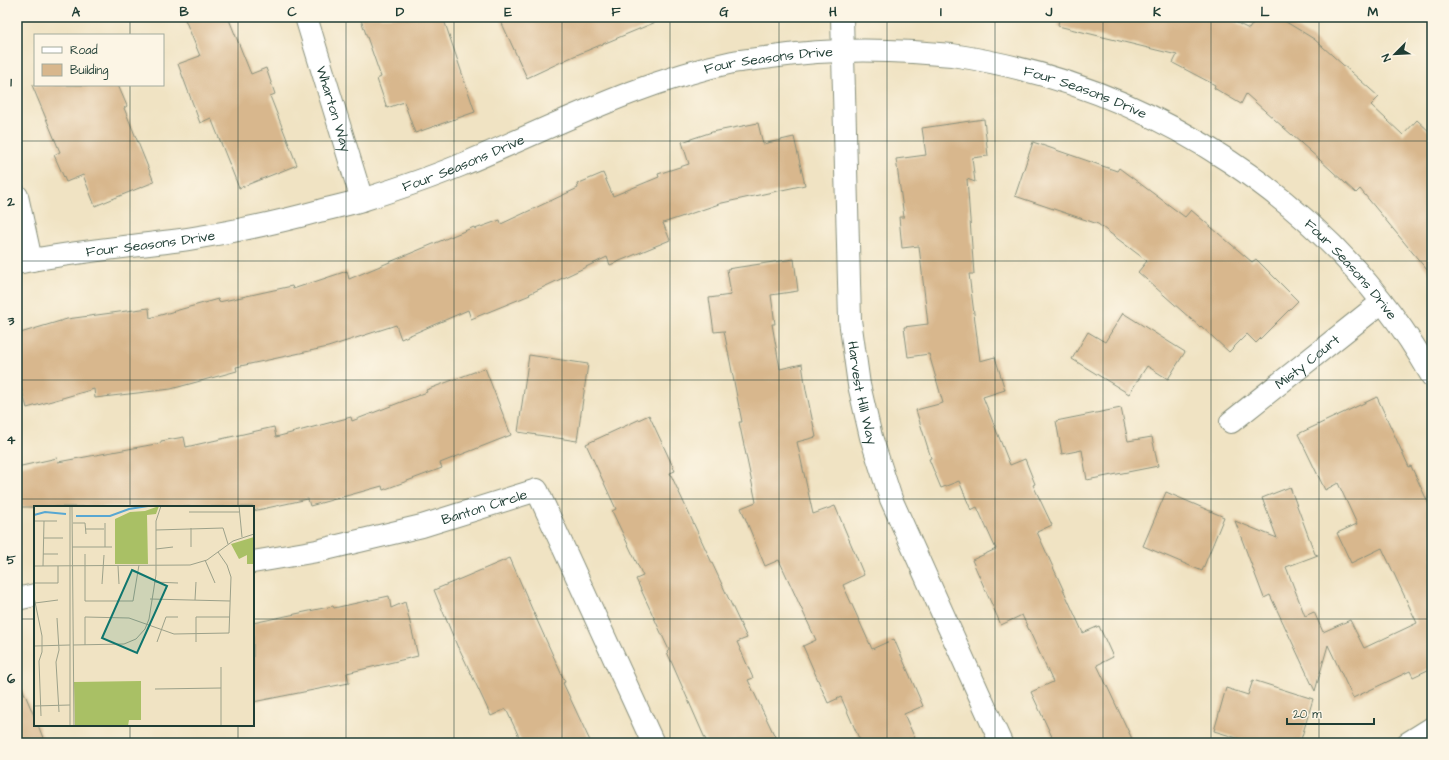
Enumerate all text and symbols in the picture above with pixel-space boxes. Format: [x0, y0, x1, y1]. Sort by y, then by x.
text: A [72, 3, 81, 21]
text: B [179, 3, 189, 21]
text: C [287, 3, 297, 21]
text: D [396, 3, 405, 21]
text: E [504, 3, 512, 21]
text: F [611, 3, 621, 21]
text: G [719, 3, 729, 21]
text: H [829, 3, 837, 21]
text: I [940, 3, 942, 21]
text: J [1045, 3, 1053, 21]
text: K [1153, 3, 1161, 21]
text: L [1260, 3, 1270, 21]
text: M [1368, 3, 1379, 21]
legend [34, 34, 164, 86]
north arrow [1375, 34, 1415, 74]
text: Road [70, 42, 98, 59]
street label: Four Seasons Drive [702, 42, 834, 79]
text: N [1378, 52, 1395, 64]
street label: Four Seasons Drive [1021, 61, 1150, 124]
text: Building [70, 62, 108, 80]
street label: Wharton Way [311, 64, 356, 155]
text: 1 [10, 73, 12, 91]
street label: Four Seasons Drive [400, 130, 528, 197]
text: 2 [6, 193, 15, 211]
street label: Four Seasons Drive [1300, 215, 1402, 325]
street label: Four Seasons Drive [85, 226, 217, 262]
text: 3 [7, 312, 15, 330]
street label: Misty Court [1271, 330, 1345, 395]
street label: Harvest Hill Way [842, 340, 882, 448]
text: 4 [7, 431, 16, 449]
street label: Banton Circle [439, 485, 530, 530]
inset map [34, 506, 254, 726]
text: 5 [6, 551, 16, 569]
text: 6 [7, 670, 16, 688]
scale bar [1287, 700, 1374, 726]
text: 20 m [1293, 706, 1322, 723]

